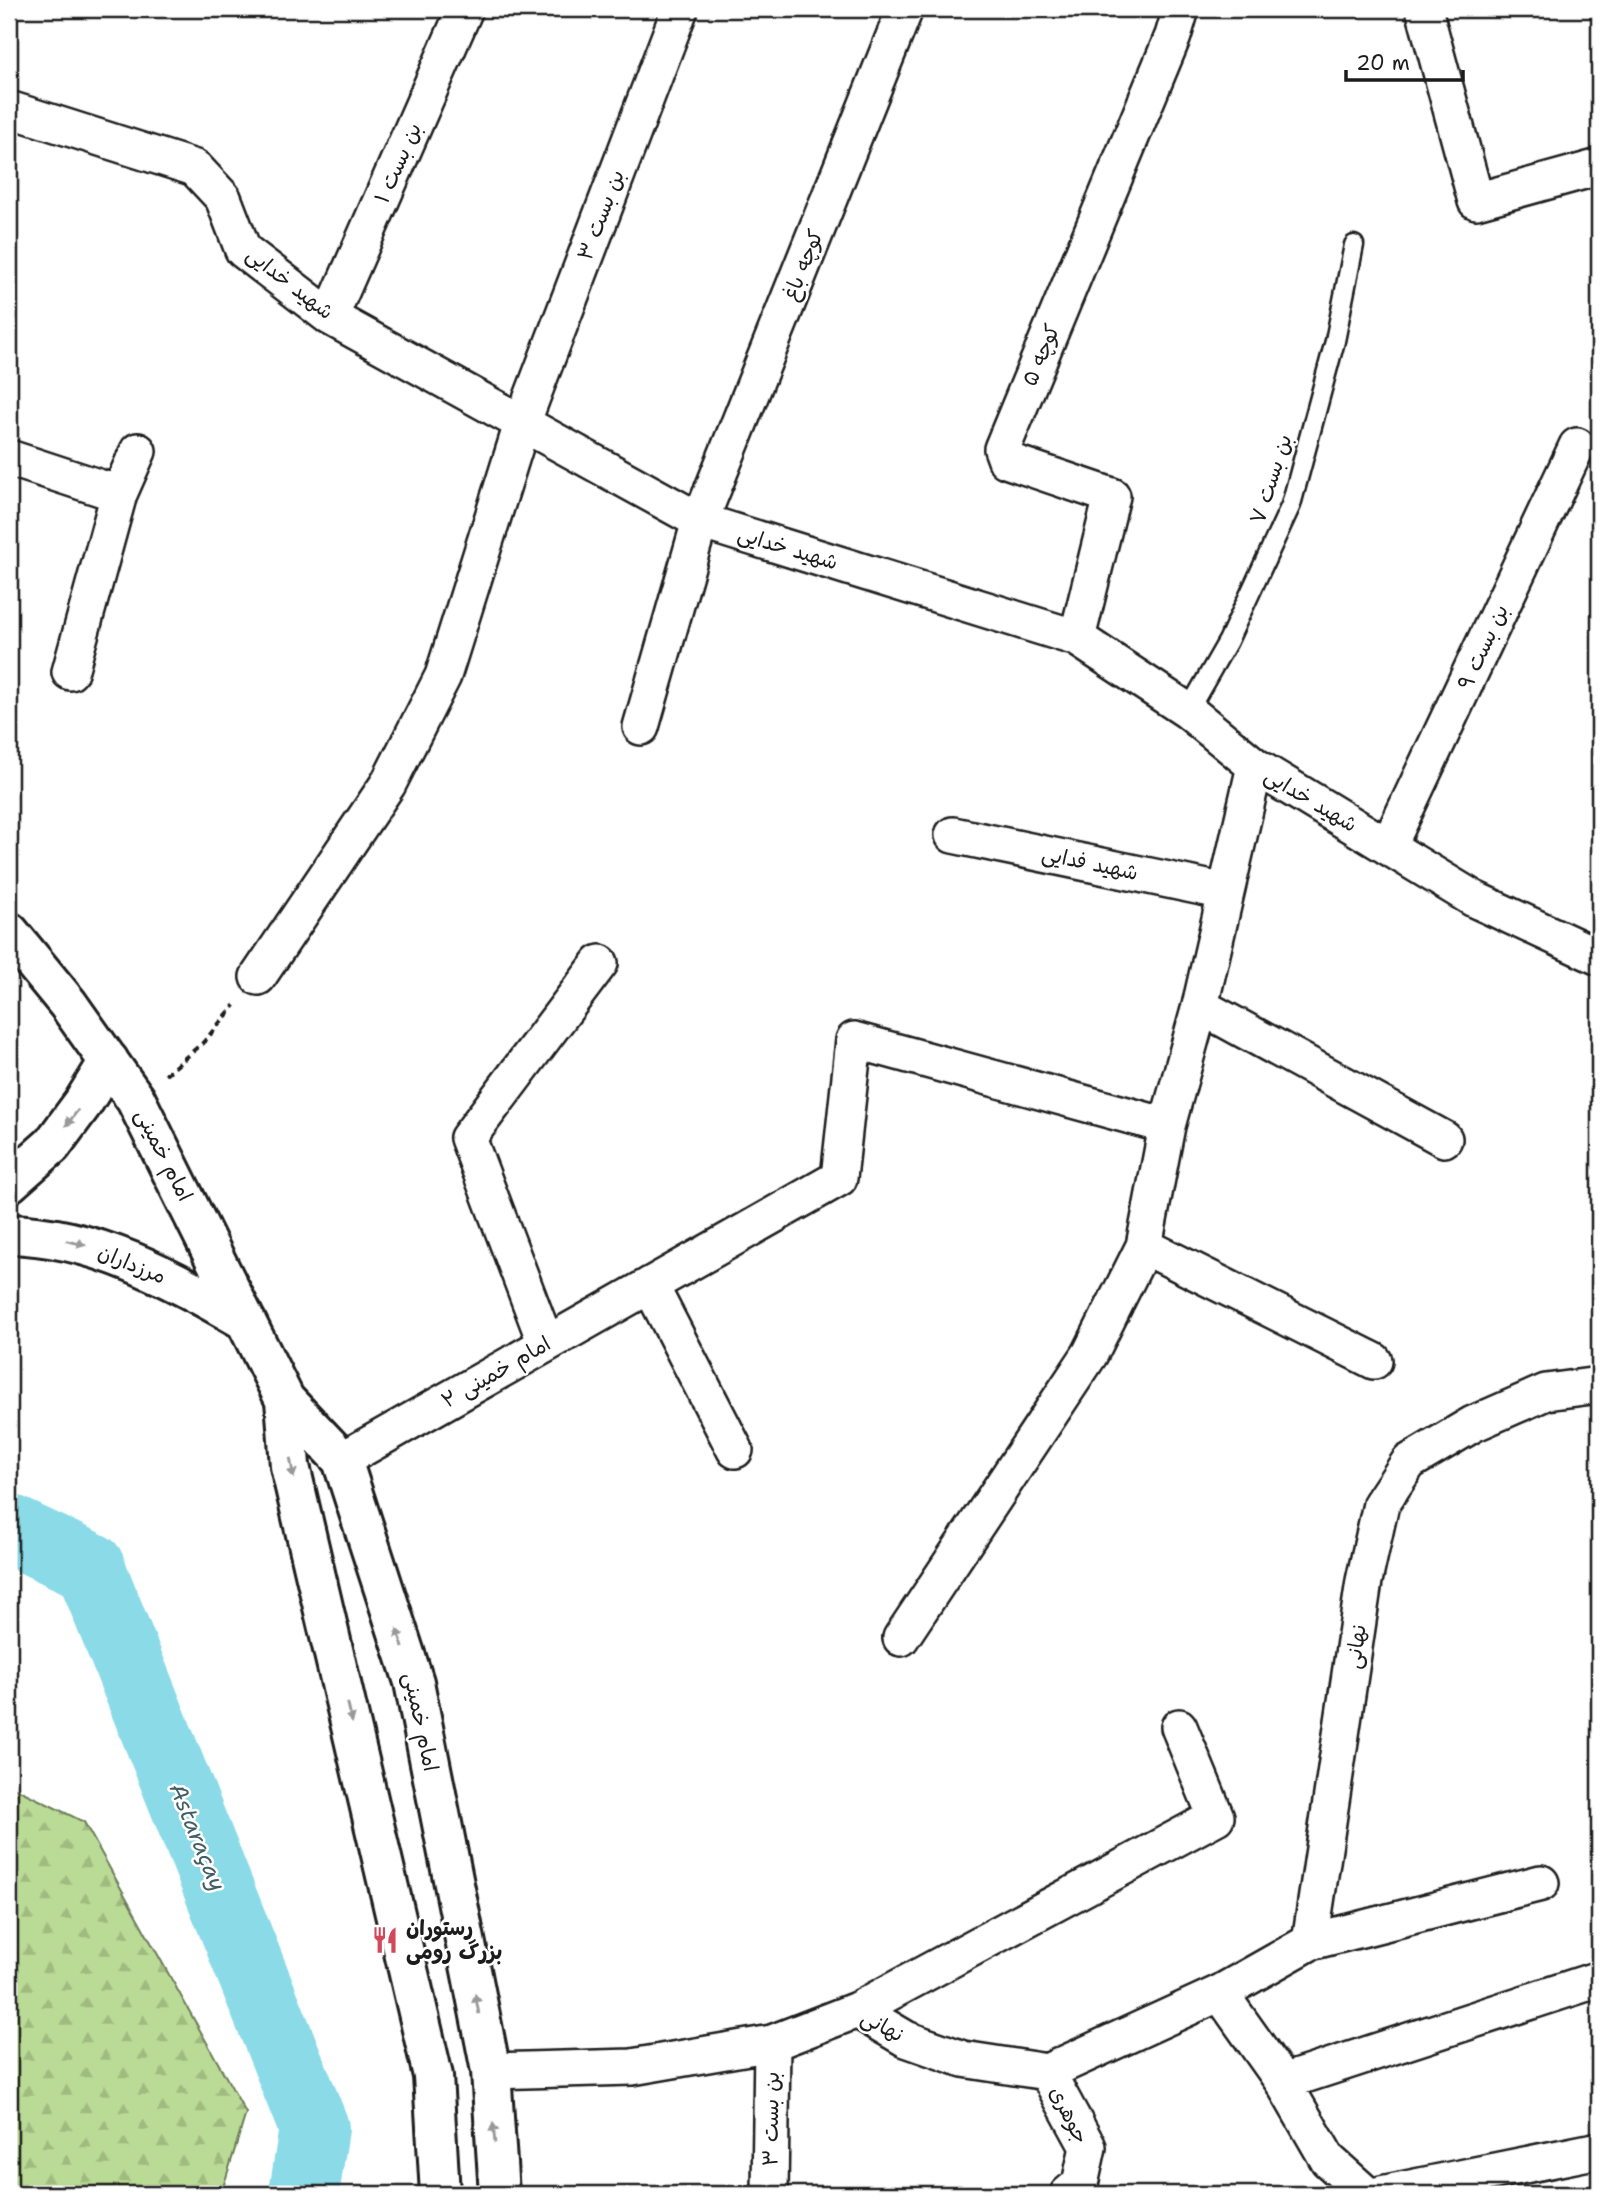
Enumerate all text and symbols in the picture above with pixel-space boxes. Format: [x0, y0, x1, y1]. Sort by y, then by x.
scale bar [1346, 38, 1463, 82]
text: 20 m [1356, 49, 1410, 77]
street label: بن بست ۱ [368, 118, 428, 208]
street label: بن بست ۳ [571, 166, 631, 264]
street label: کوچه باغ [776, 225, 831, 305]
street label: شهید خدایی [241, 240, 339, 326]
street label: کوچه ۵ [1016, 320, 1066, 390]
street label: بن بست ۷ [1243, 431, 1299, 527]
street label: شهید خدایی [734, 519, 842, 577]
street label: بن بست ۹ [1451, 600, 1515, 694]
street label: شهید خدایی [1259, 761, 1363, 839]
street label: شهید فدایی [1039, 839, 1141, 887]
street label: امام خمینی [127, 1104, 199, 1207]
one-way arrow [66, 1109, 80, 1127]
one-way arrow [65, 1238, 87, 1249]
street label: مرزداران [94, 1238, 170, 1290]
street label: امام خمینی ۲ [436, 1329, 557, 1416]
one-way arrow [287, 1457, 298, 1479]
street label: نهانی [1339, 1621, 1373, 1671]
one-way arrow [394, 1627, 405, 1648]
street label: امام خمینی [395, 1670, 445, 1774]
one-way arrow [345, 1702, 356, 1724]
water label: Astaraçay [163, 1779, 233, 1895]
place label: رستوران بزرگ رومی [406, 1914, 502, 1966]
restaurant icon: رستوران بزرگ رومی [370, 1925, 400, 1955]
one-way arrow [472, 1993, 483, 2015]
street label: نهانی [856, 2003, 910, 2049]
street label: بن بست ۳ [756, 2071, 786, 2167]
street label: جوهری [1043, 2081, 1095, 2149]
one-way arrow [488, 2121, 499, 2143]

